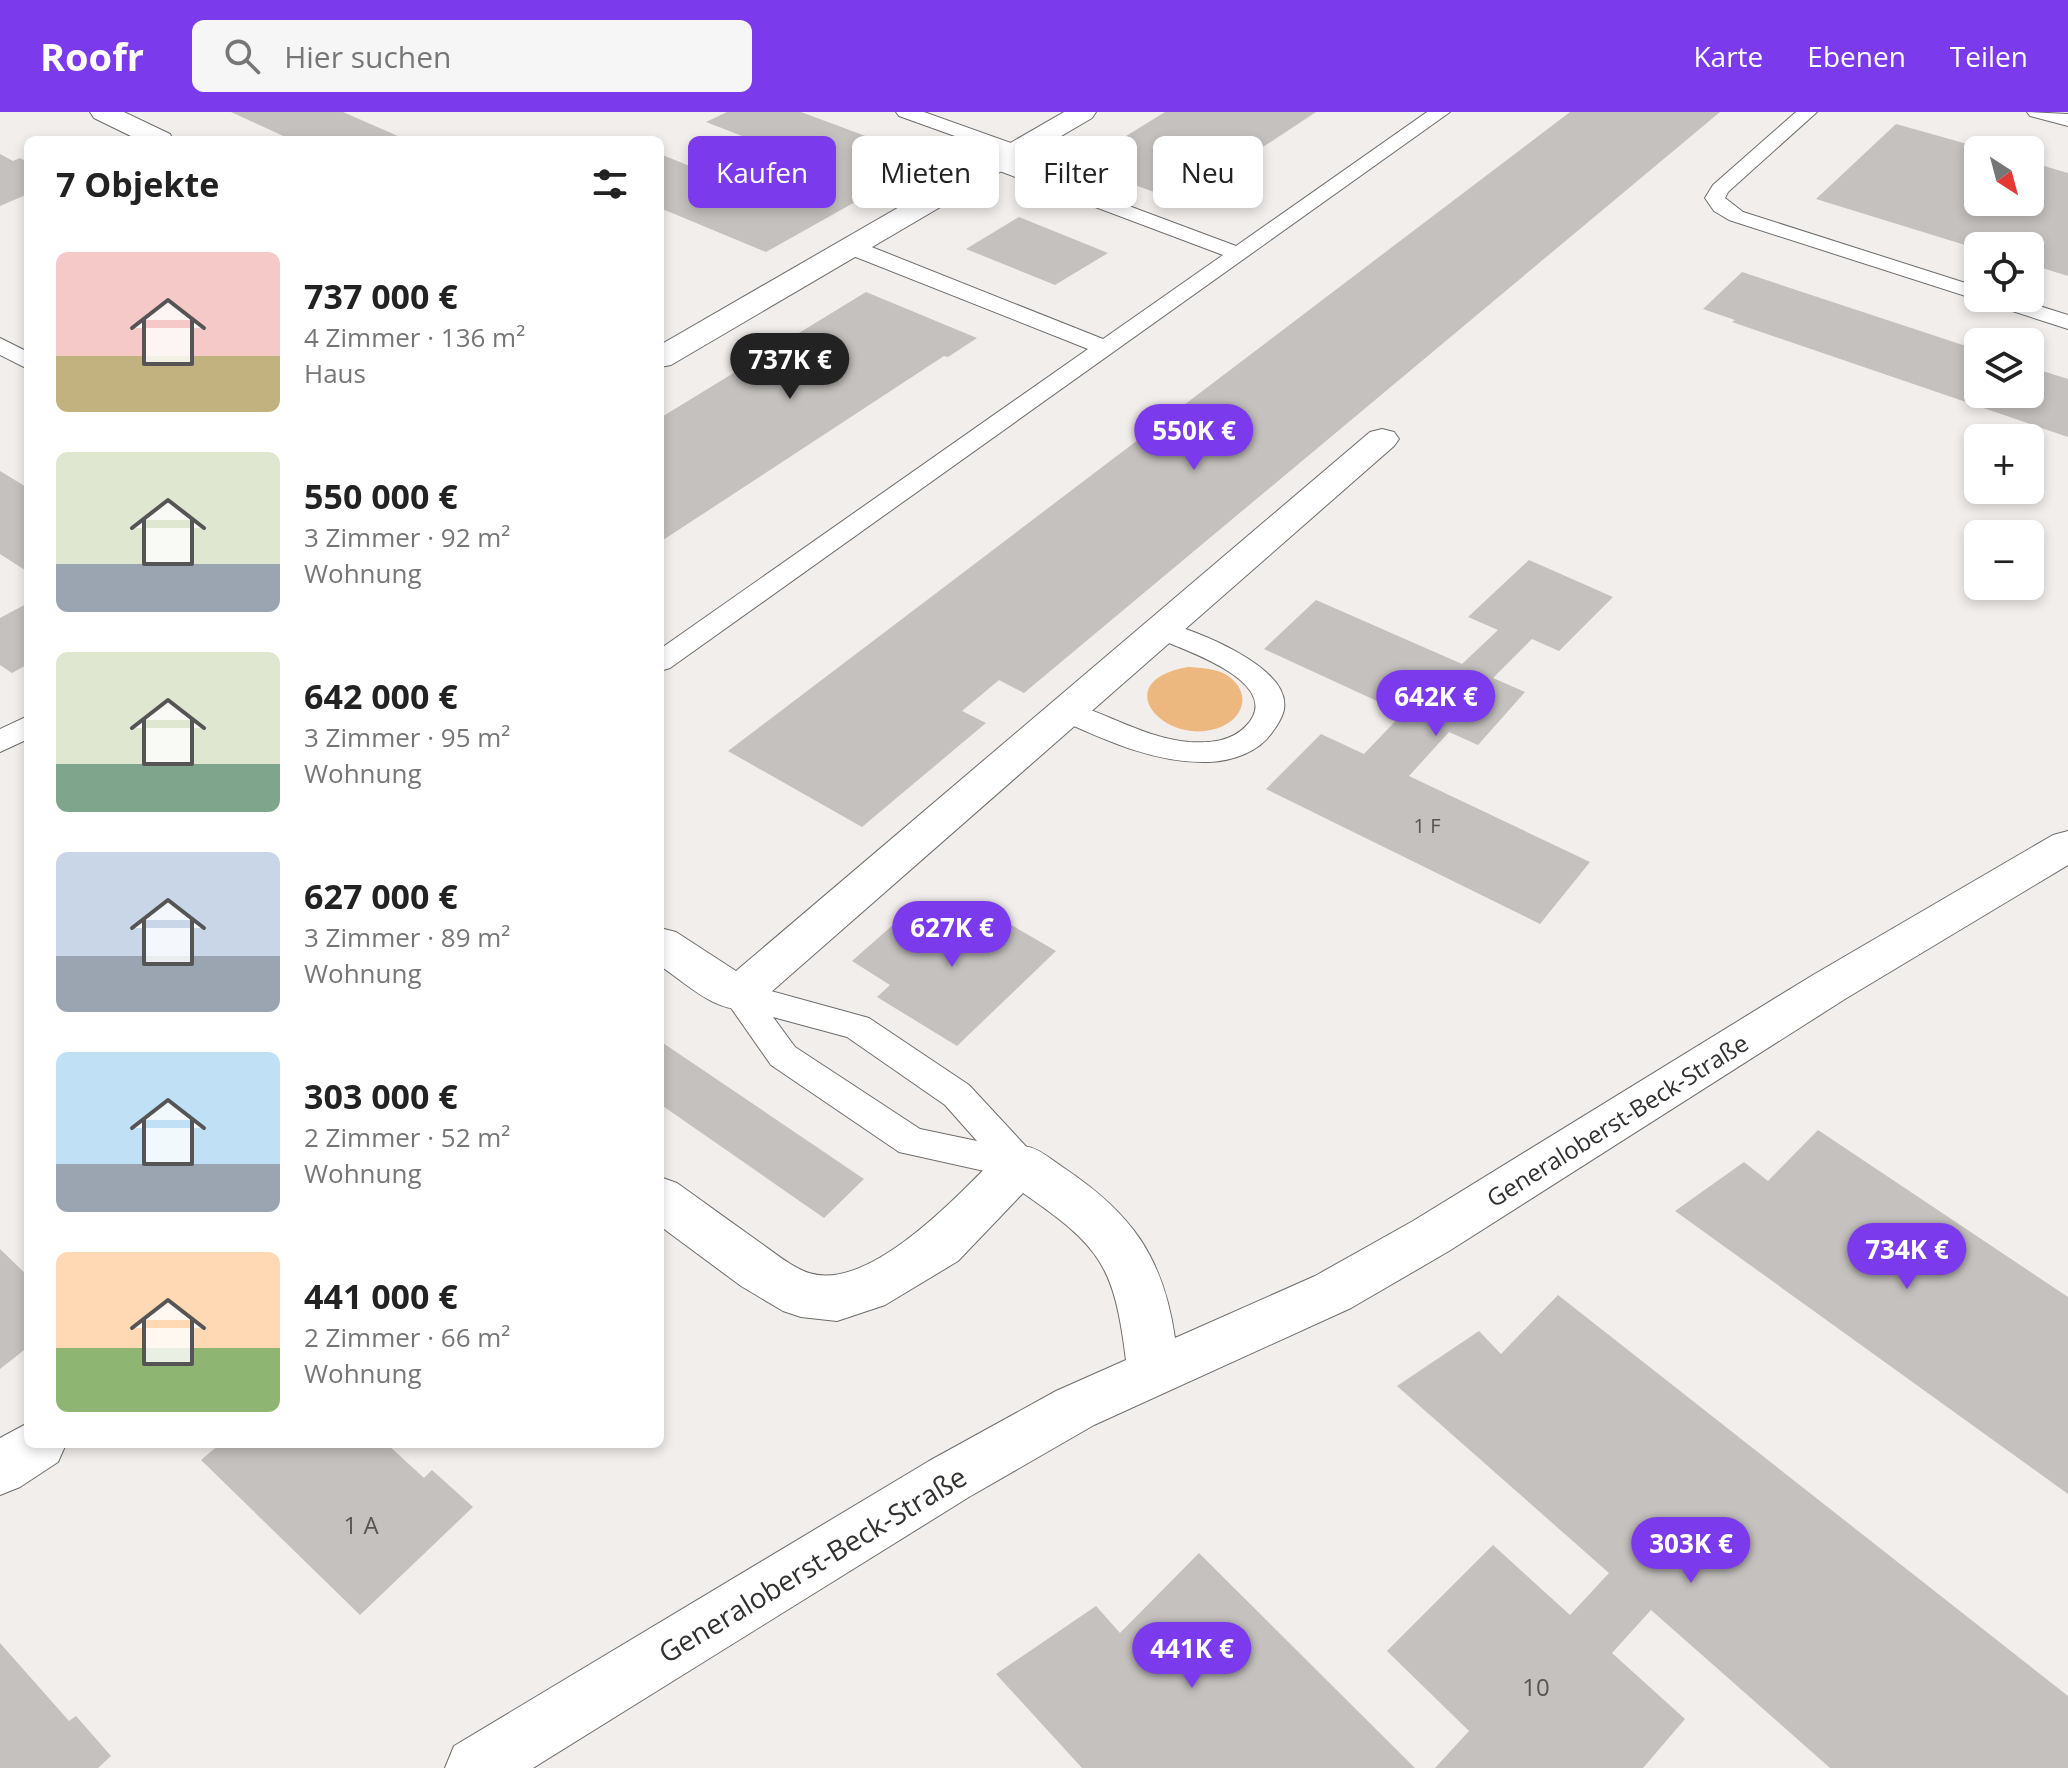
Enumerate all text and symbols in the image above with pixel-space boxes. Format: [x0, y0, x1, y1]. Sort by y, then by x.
search box [192, 20, 752, 92]
text: Roofr [40, 30, 144, 82]
icon: search [220, 34, 264, 78]
text: Hier suchen [284, 36, 451, 77]
text: Karte [1693, 37, 1763, 75]
text: Ebenen [1807, 37, 1906, 75]
text: Teilen [1950, 37, 2028, 75]
chip: Kaufen [688, 136, 836, 208]
chip: Mieten [852, 136, 999, 208]
chip: Filter [1015, 136, 1137, 208]
chip: Neu [1153, 136, 1263, 208]
north arrow [1964, 136, 2044, 216]
map controls [1964, 136, 2044, 600]
text: 7 Objekte [56, 161, 219, 207]
icon: filters [588, 162, 632, 206]
button: locate [1964, 232, 2044, 312]
text: 737 000 € [304, 273, 458, 319]
icon: home [120, 284, 216, 380]
text: 4 Zimmer · 136 m² [304, 319, 525, 355]
button: layers [1964, 328, 2044, 408]
pin: 737K € [725, 333, 855, 401]
text: 737K € [748, 341, 832, 377]
text: Haus [304, 355, 366, 391]
pin: 550K € [1129, 404, 1259, 472]
text: 550K € [1152, 412, 1236, 448]
button: + [1964, 424, 2044, 504]
text: 550 000 € [304, 473, 458, 519]
icon: home [120, 484, 216, 580]
text: 3 Zimmer · 92 m² [304, 519, 510, 555]
button: − [1964, 520, 2044, 600]
text: Wohnung [304, 555, 422, 591]
pin: 642K € [1371, 670, 1501, 738]
text: 642 000 € [304, 673, 458, 719]
text: 642K € [1394, 678, 1478, 714]
icon: home [120, 684, 216, 780]
text: 3 Zimmer · 95 m² [304, 719, 510, 755]
text: Wohnung [304, 755, 422, 791]
house number: 1 F [1414, 812, 1440, 839]
text: 627 000 € [304, 873, 458, 919]
icon: home [120, 884, 216, 980]
pin: 627K € [887, 901, 1017, 969]
text: 627K € [910, 909, 994, 945]
text: 3 Zimmer · 89 m² [304, 919, 510, 955]
text: Wohnung [304, 955, 422, 991]
street label: Generaloberst-Beck-Straße [1480, 1026, 1754, 1214]
text: 303 000 € [304, 1073, 458, 1119]
icon: home [120, 1084, 216, 1180]
text: 2 Zimmer · 52 m² [304, 1119, 510, 1155]
text: Wohnung [304, 1155, 422, 1191]
pin: 734K € [1842, 1223, 1972, 1291]
text: 734K € [1865, 1231, 1949, 1267]
text: 441 000 € [304, 1273, 458, 1319]
icon: home [120, 1284, 216, 1380]
text: 2 Zimmer · 66 m² [304, 1319, 510, 1355]
text: Wohnung [304, 1355, 422, 1391]
street label: Generaloberst-Beck-Straße [651, 1457, 973, 1671]
house number: 1 A [343, 1508, 379, 1541]
pin: 303K € [1626, 1517, 1756, 1585]
text: 303K € [1649, 1525, 1733, 1561]
pin: 441K € [1127, 1622, 1257, 1690]
text: 441K € [1150, 1630, 1234, 1666]
house number: 10 [1522, 1670, 1550, 1703]

